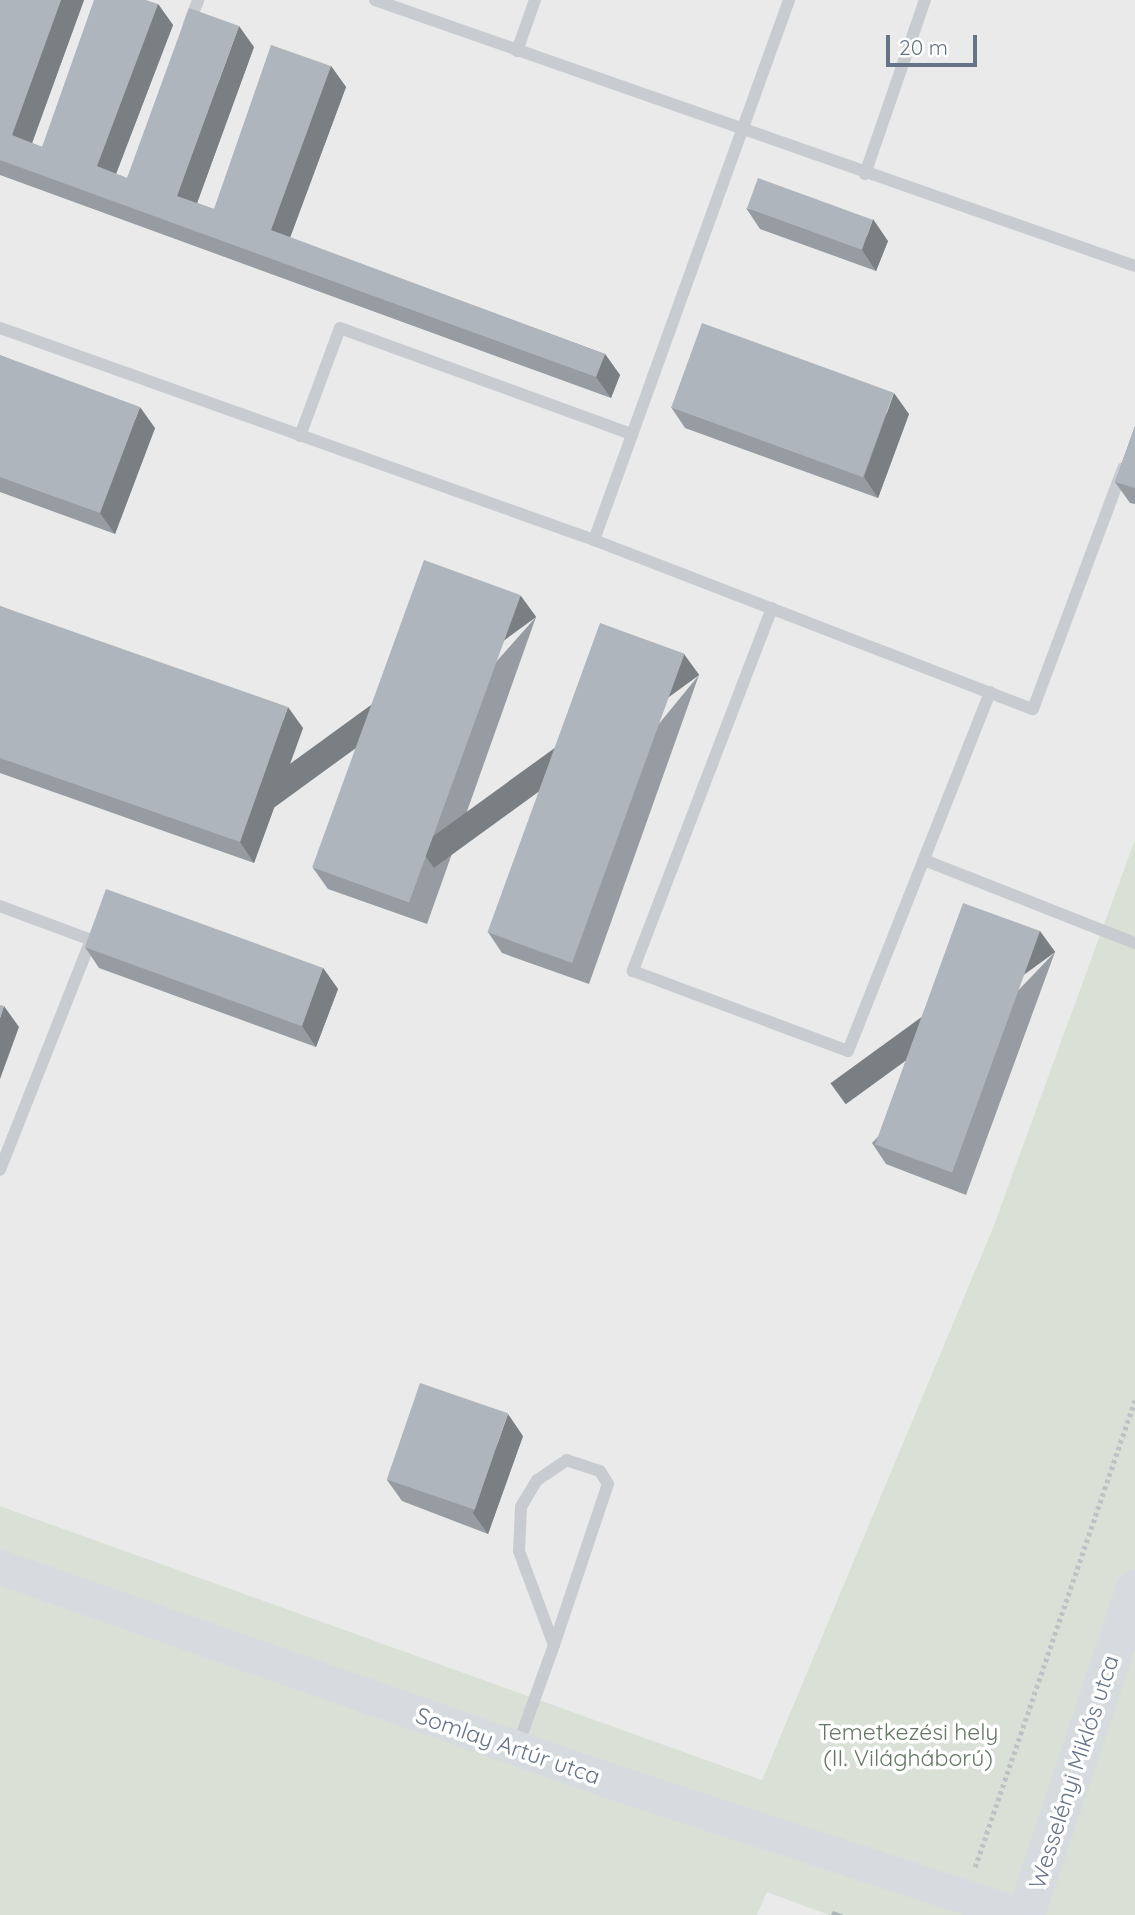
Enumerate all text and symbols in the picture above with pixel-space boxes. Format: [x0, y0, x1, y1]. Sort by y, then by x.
scale bar [890, 21, 981, 65]
text: 20 m [899, 34, 948, 60]
street label: Wesselényi Miklós utca [1023, 1652, 1125, 1892]
street label: Somlay Artúr utca [412, 1702, 604, 1790]
park label: Temetkezési hely (II. Világháború) [818, 1718, 998, 1772]

